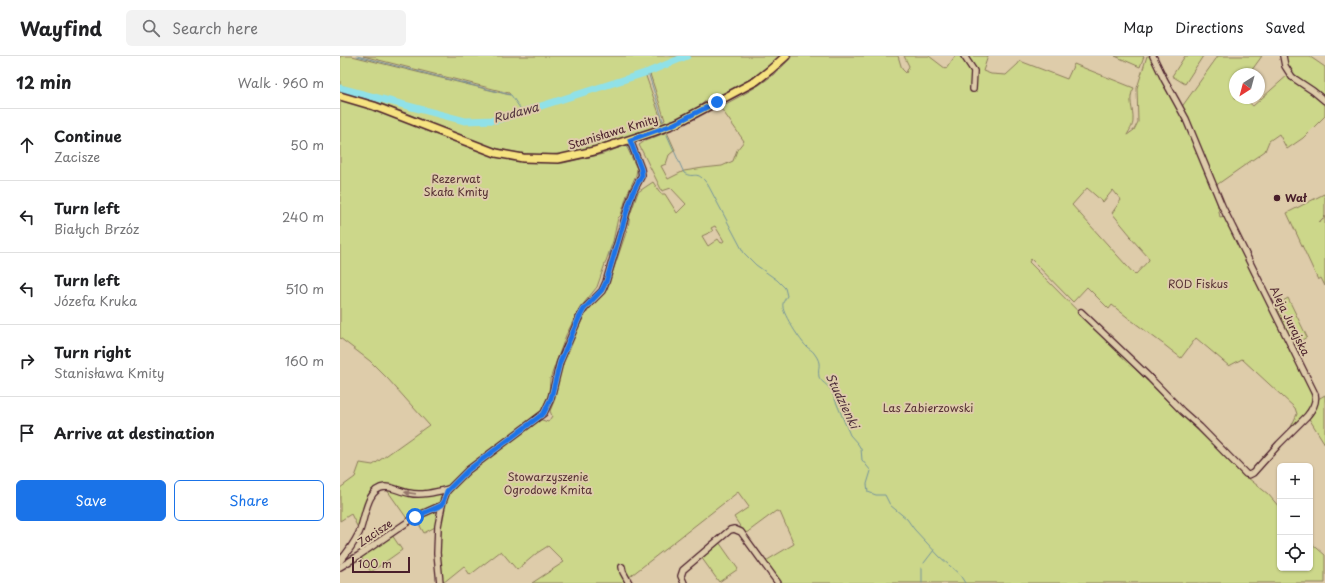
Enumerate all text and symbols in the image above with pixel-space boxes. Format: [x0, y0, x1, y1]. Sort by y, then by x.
search box [126, 10, 406, 46]
text: Wayfind [20, 14, 102, 42]
text: Search here [172, 16, 258, 39]
icon: search [140, 17, 162, 39]
text: Map [1123, 17, 1153, 38]
text: Directions [1175, 17, 1243, 38]
text: Saved [1265, 17, 1305, 38]
north arrow [1229, 68, 1265, 104]
text: 12 min [16, 69, 71, 95]
text: Walk · 960 m [238, 73, 324, 92]
route end [708, 93, 726, 111]
water label: Rudawa [491, 97, 541, 127]
street label: Stanisława Kmity [566, 110, 660, 153]
text: Continue [54, 124, 122, 147]
icon: ahead [16, 134, 38, 156]
text: 50 m [290, 135, 324, 154]
text: Zacisze [54, 147, 100, 166]
park label: Rezerwat Skała Kmity [424, 170, 488, 200]
place label: Wał [1285, 189, 1308, 206]
marker: Wał [1272, 193, 1282, 203]
text: Turn left [54, 196, 120, 219]
icon: left [16, 206, 38, 228]
text: 240 m [282, 207, 324, 226]
text: Białych Brzóz [54, 219, 139, 238]
text: Turn left [54, 268, 120, 291]
park label: ROD Fiskus [1168, 275, 1228, 292]
icon: left [16, 278, 38, 300]
text: 510 m [285, 279, 324, 298]
street label: Aleja Jurajska [1266, 283, 1315, 359]
text: Józefa Kruka [54, 291, 137, 310]
text: Turn right [54, 340, 131, 363]
icon: right [16, 350, 38, 372]
text: 160 m [285, 351, 324, 370]
text: Stanisława Kmity [54, 363, 165, 382]
water label: Studzienki [822, 370, 865, 433]
park label: Las Zabierzowski [883, 399, 973, 416]
text: Arrive at destination [54, 421, 215, 444]
icon: arrive [16, 422, 38, 444]
map controls [1277, 463, 1313, 571]
button: + [1277, 463, 1313, 499]
park label: Stowarzyszenie Ogrodowe Kmita [504, 468, 592, 498]
button: Save [16, 480, 166, 521]
button: Share [174, 480, 324, 521]
one-way arrow [404, 490, 416, 496]
button: − [1277, 499, 1313, 535]
route start [406, 508, 424, 526]
street label: Zacisze [354, 515, 396, 551]
button: locate [1277, 535, 1313, 571]
scale bar [352, 555, 410, 574]
text: 100 m [358, 555, 392, 572]

